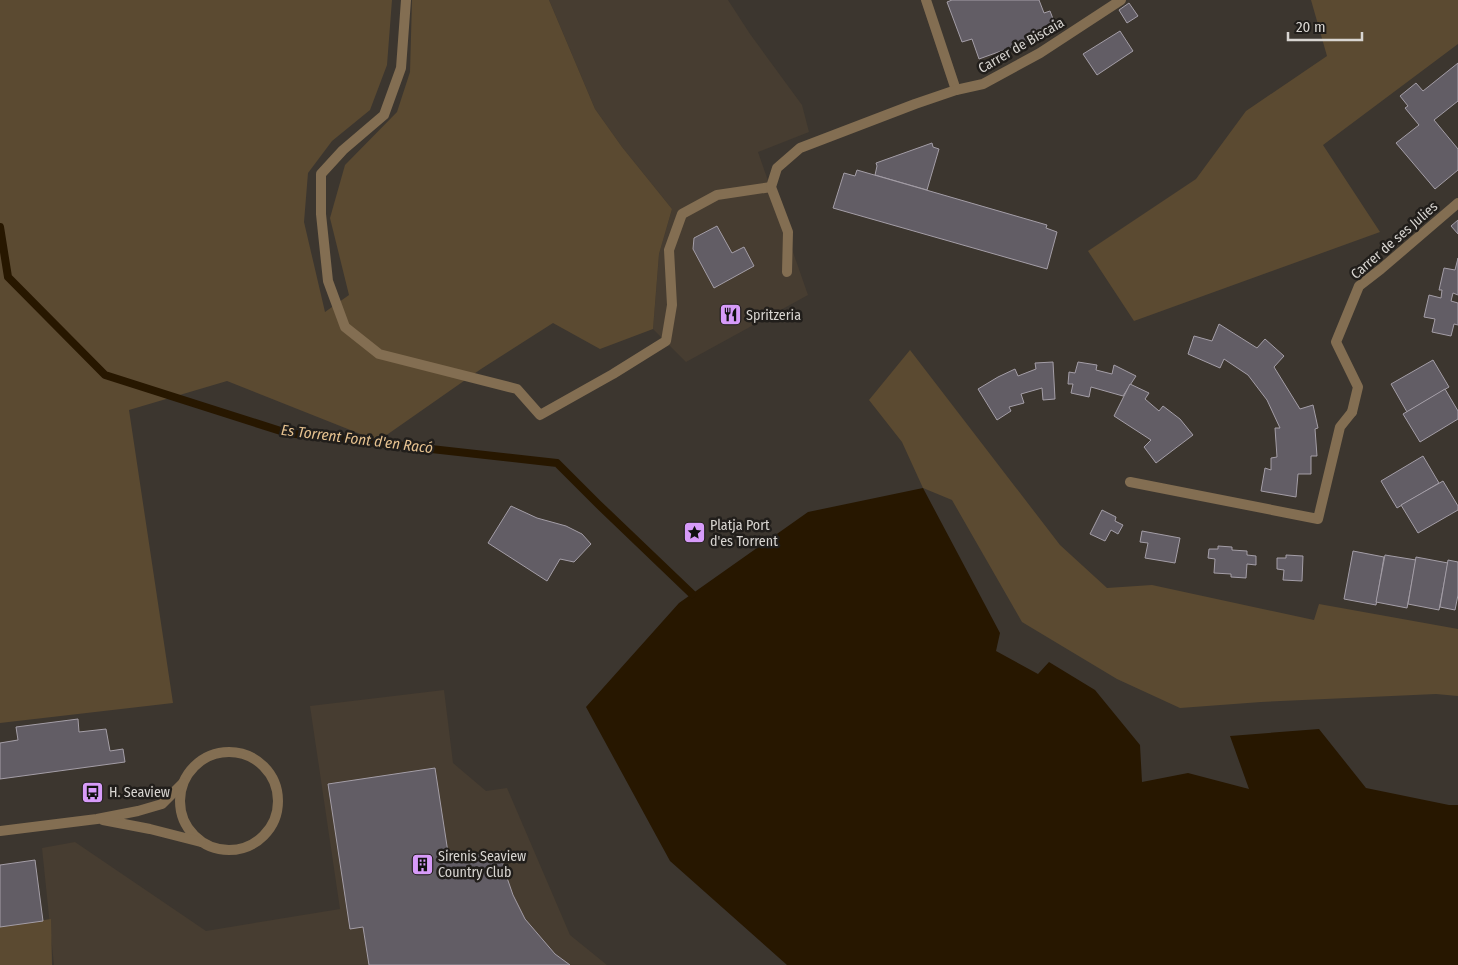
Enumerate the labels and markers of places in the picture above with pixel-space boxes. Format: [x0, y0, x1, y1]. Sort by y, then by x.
restaurant icon: Spritzeria [718, 303, 742, 327]
place label: Spritzeria [746, 307, 801, 324]
place label: Platja Port d'es Torrent [710, 517, 778, 550]
place icon: Platja Port d'es Torrent [682, 521, 706, 545]
bus stop icon: H. Seaview [81, 780, 105, 804]
place label: H. Seaview [109, 784, 170, 801]
place label: Sirenis Seaview Country Club [438, 848, 526, 881]
building icon: Sirenis Seaview Country Club [410, 852, 434, 876]

